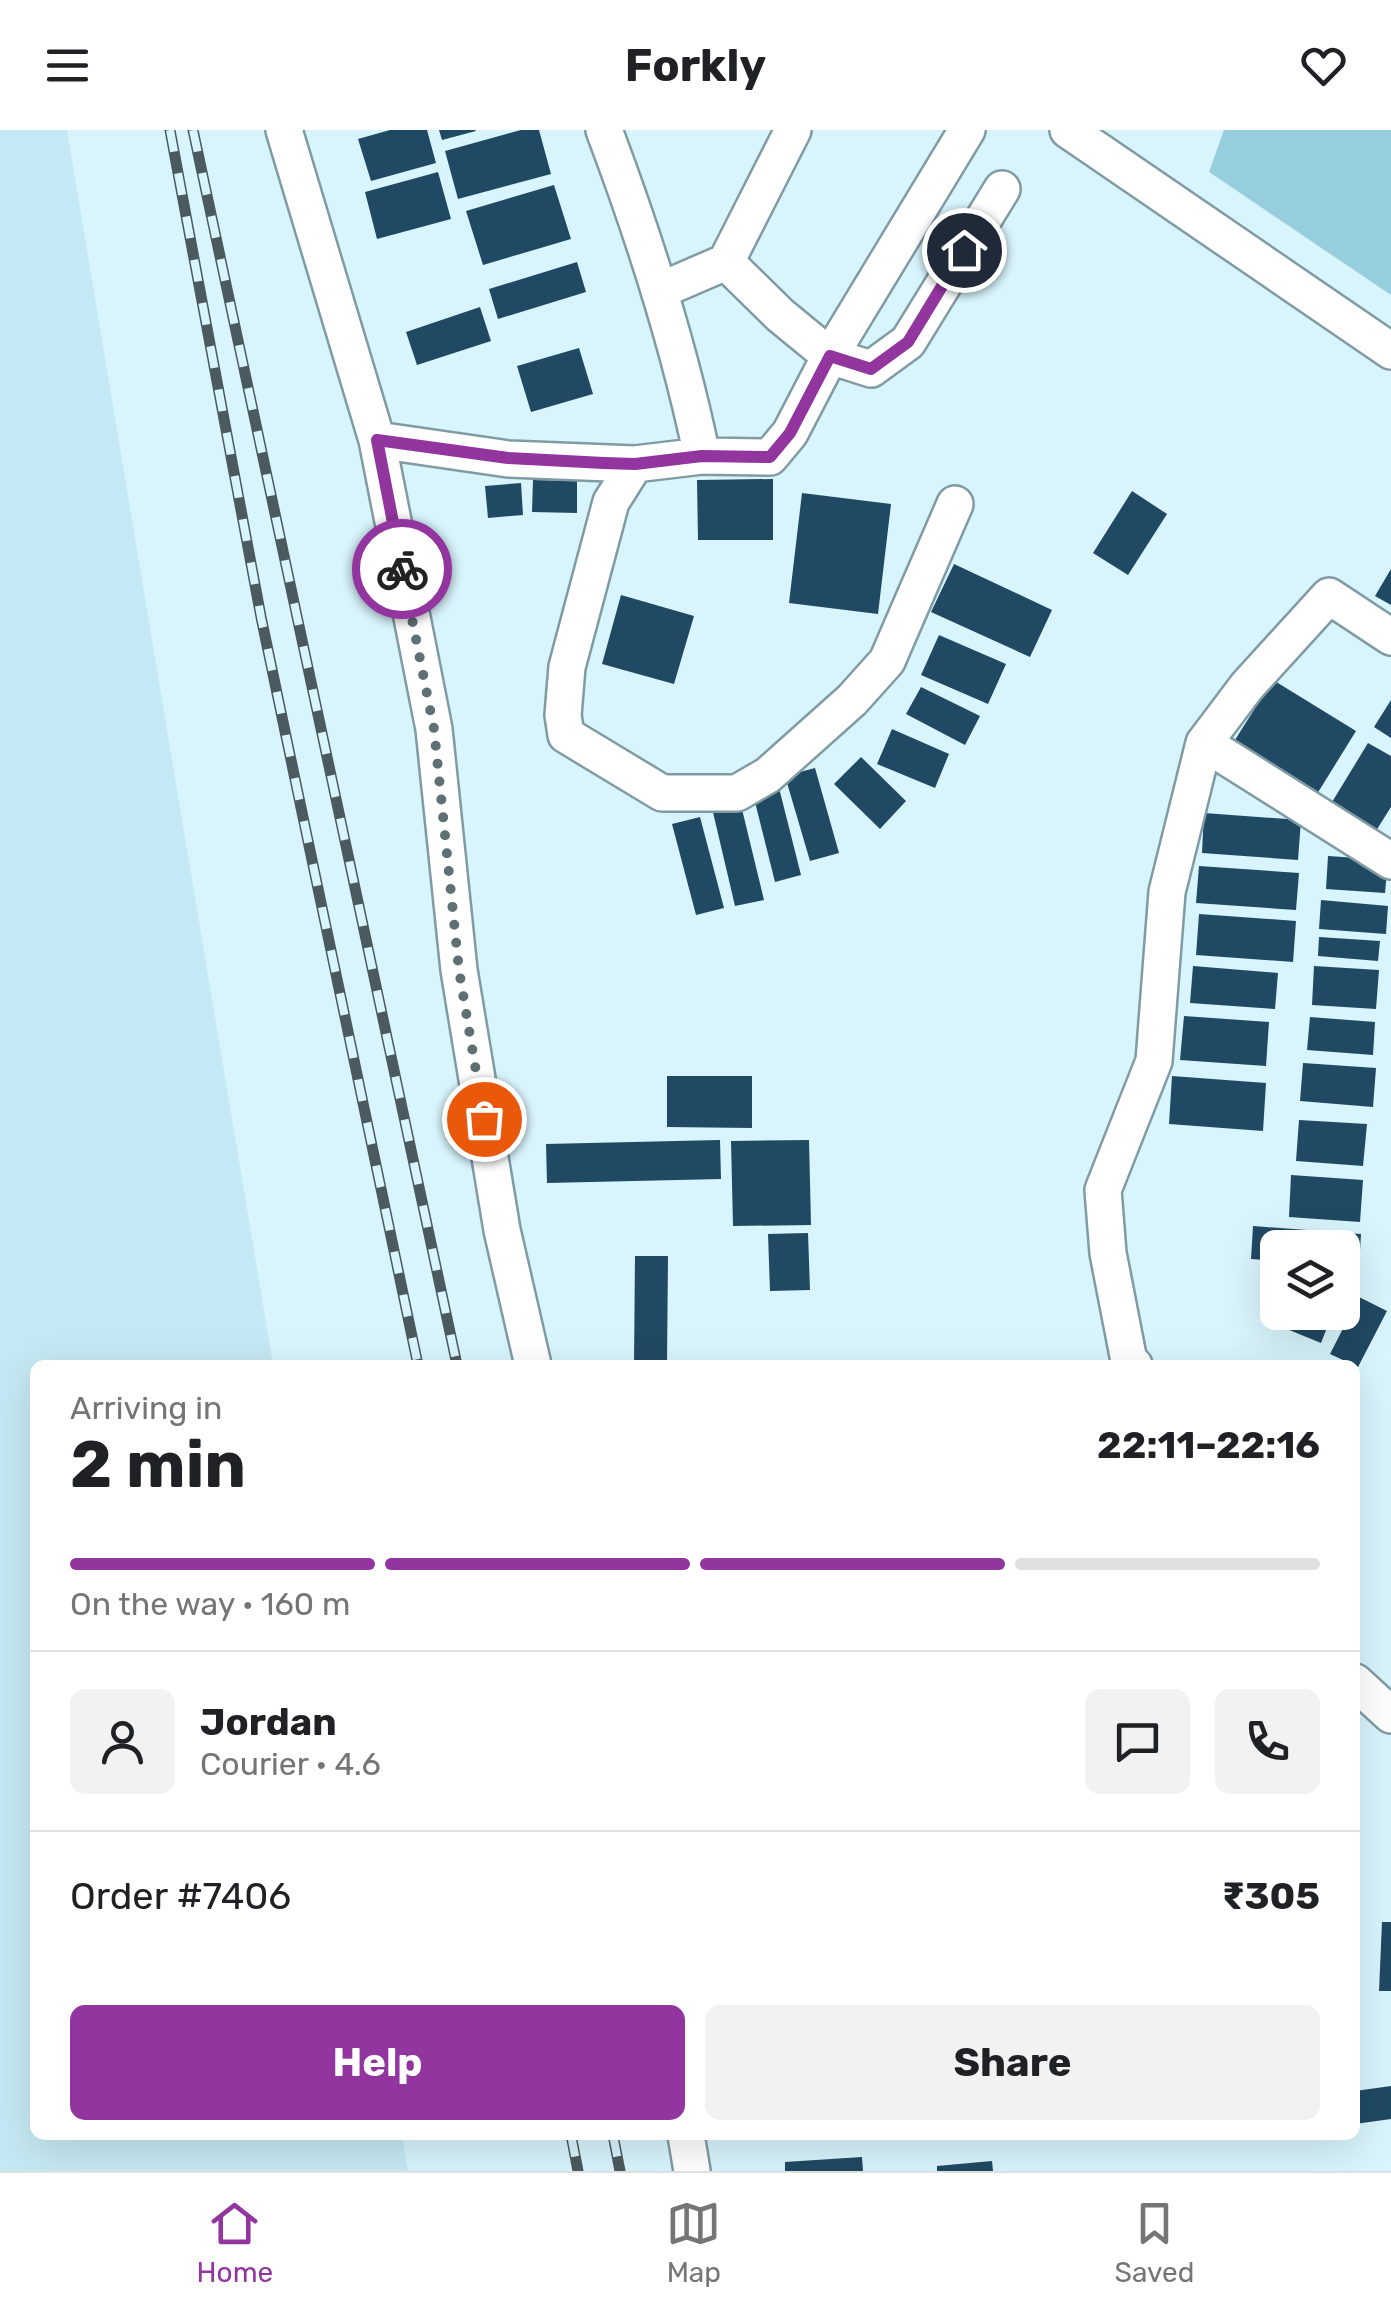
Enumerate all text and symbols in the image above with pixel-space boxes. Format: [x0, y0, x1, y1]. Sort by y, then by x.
icon: menu [40, 38, 95, 93]
icon: heart [1296, 38, 1351, 93]
text: Forkly [625, 39, 766, 92]
pin [922, 208, 1007, 293]
icon: home [937, 223, 992, 278]
courier [352, 519, 452, 619]
icon: bike [375, 542, 430, 597]
pin [442, 1077, 527, 1162]
icon: bag [457, 1092, 512, 1147]
map controls [1260, 1230, 1360, 1330]
button: layers [1260, 1230, 1360, 1330]
text: Arriving in [70, 1389, 222, 1427]
text: 22:11–22:16 [1097, 1422, 1320, 1468]
text: 2 min [70, 1426, 246, 1503]
text: On the way · 160 m [70, 1585, 350, 1623]
button: person [70, 1689, 175, 1794]
button: chat [1085, 1689, 1190, 1794]
button: phone [1215, 1689, 1320, 1794]
text: Jordan [200, 1699, 337, 1745]
text: Courier · 4.6 [200, 1745, 381, 1783]
text: Order #7406 [70, 1873, 291, 1919]
text: ₹305 [1222, 1873, 1320, 1919]
button: Help [70, 2005, 685, 2120]
button: Share [705, 2005, 1320, 2120]
tab: Home [197, 2196, 273, 2289]
tab: Map [666, 2196, 721, 2289]
tab: Saved [1114, 2196, 1194, 2289]

